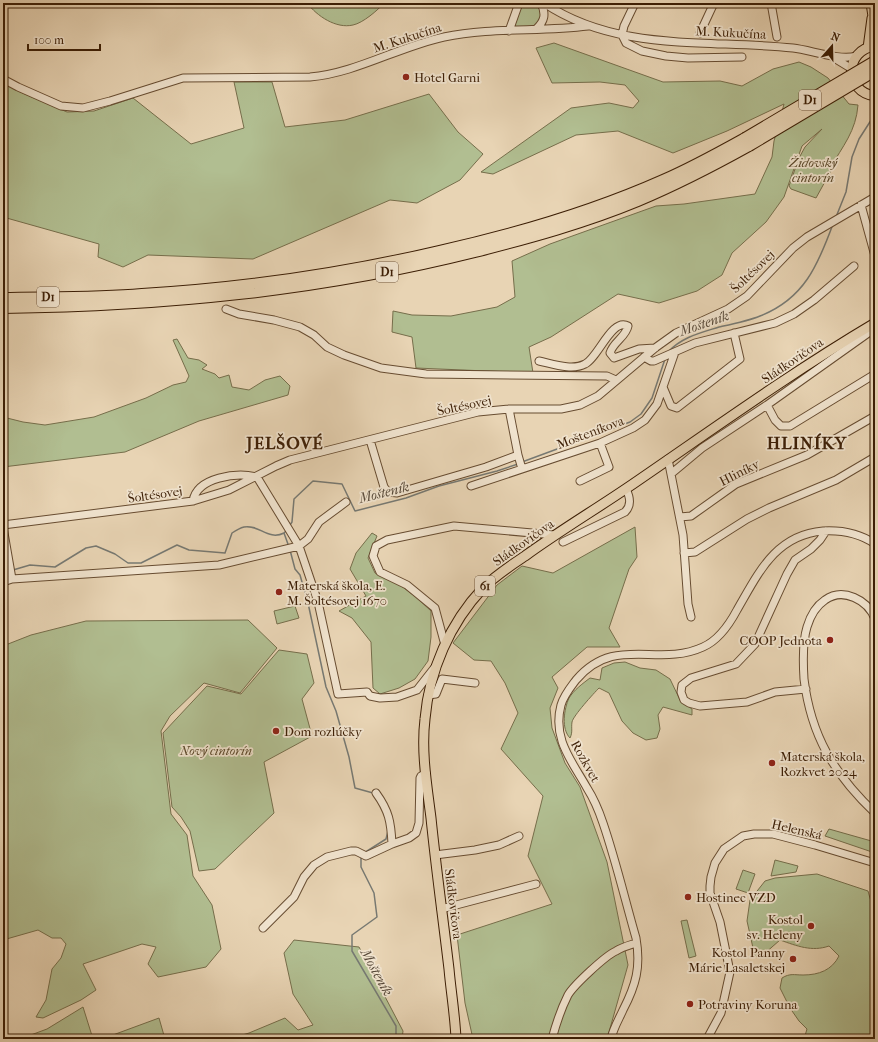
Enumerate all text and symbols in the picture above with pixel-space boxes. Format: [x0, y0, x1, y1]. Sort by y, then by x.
street label: M. Kukučína [371, 19, 444, 56]
street label: M. Kukučína [695, 23, 768, 42]
scale bar [28, 26, 100, 52]
north arrow [812, 26, 852, 66]
text: N [829, 30, 842, 45]
text: 100 m [34, 33, 64, 47]
place label: Hotel Garni [414, 70, 480, 85]
marker: Hotel Garni [401, 72, 411, 82]
road number: D1 [799, 90, 821, 110]
park label: Židovský cintorín [788, 155, 839, 185]
street label: Šoltésovej [727, 247, 777, 296]
road number: D1 [376, 262, 398, 282]
road number: D1 [37, 287, 59, 307]
water label: Mošteník [676, 307, 731, 340]
street label: Sládkovičova [759, 334, 827, 386]
street label: Šoltésovej [436, 392, 493, 419]
street label: Mošteníkova [554, 412, 627, 452]
district label: JELŠOVÉ [244, 433, 324, 454]
district label: HLINÍKY [767, 433, 848, 453]
street label: Hliníky [717, 456, 763, 489]
water label: Mošteník [356, 478, 411, 507]
street label: Šoltésovej [127, 483, 183, 506]
street label: Sládkovičova [490, 515, 557, 569]
road number: 61 [475, 576, 495, 596]
place label: Materská škola, E. M. Šoltésovej 1670 [287, 578, 387, 608]
marker: Materská škola, E. M. Šoltésovej 1670 [274, 587, 284, 597]
place label: COOP Jednota [739, 633, 823, 648]
marker: COOP Jednota [825, 635, 835, 645]
place label: Dom rozlúčky [284, 724, 363, 739]
marker: Dom rozlúčky [271, 726, 281, 736]
street label: Rozkvet [568, 738, 603, 785]
park label: Nový cintorín [179, 743, 252, 758]
place label: Materská škola, Rozkvet 2024 [780, 749, 865, 779]
marker: Materská škola, Rozkvet 2024 [767, 758, 777, 768]
street label: Helenská [770, 816, 825, 843]
street label: Sládkovičova [442, 868, 465, 941]
place label: Hostinec VZD [696, 890, 776, 905]
marker: Hostinec VZD [683, 892, 693, 902]
place label: Kostol sv. Heleny [746, 912, 804, 942]
marker: Kostol sv. Heleny [806, 921, 816, 931]
water label: Mošteník [356, 945, 396, 999]
place label: Kostol Panny Márie Lasaletskej [688, 945, 786, 975]
marker: Kostol Panny Márie Lasaletskej [788, 954, 798, 964]
place label: Potraviny Koruna [698, 997, 798, 1012]
marker: Potraviny Koruna [685, 999, 695, 1009]

